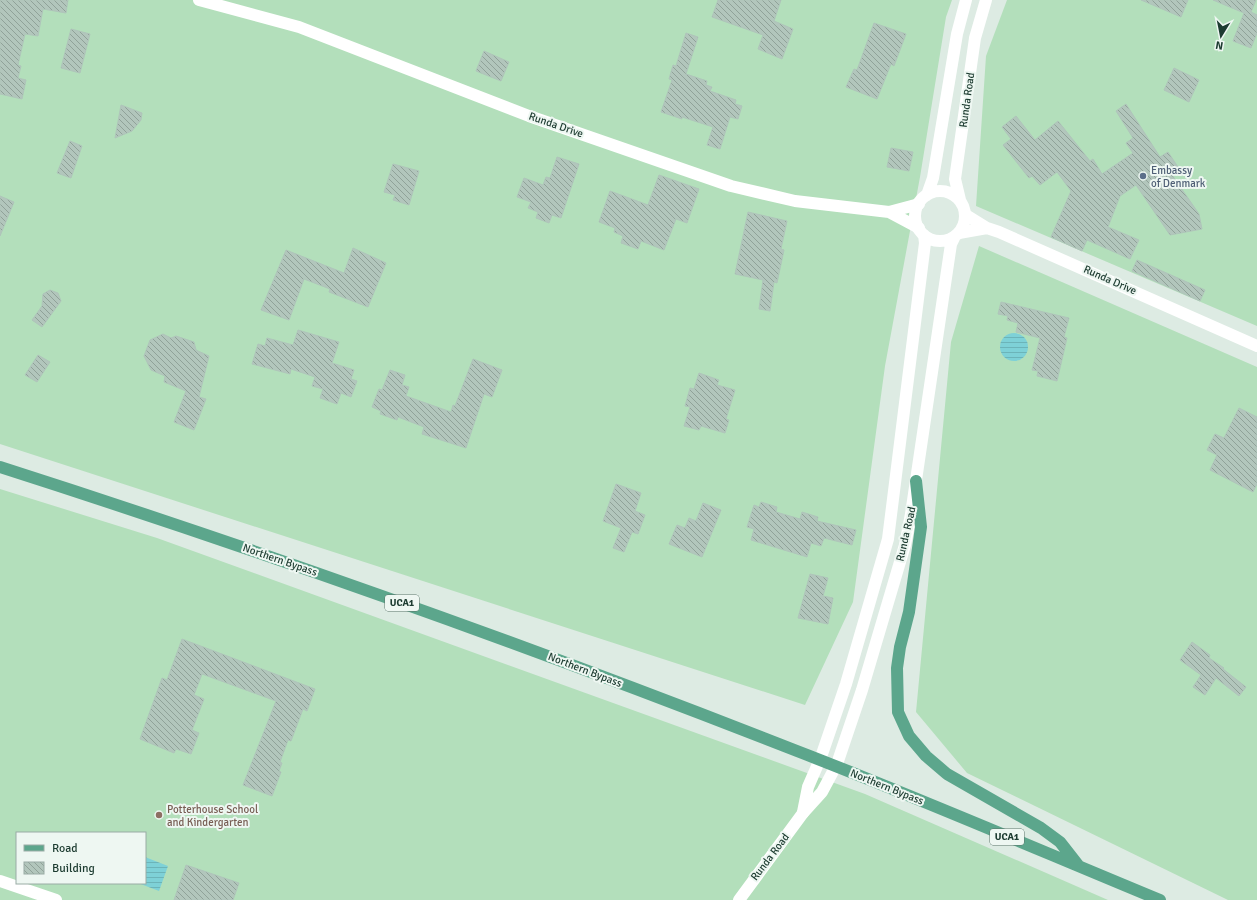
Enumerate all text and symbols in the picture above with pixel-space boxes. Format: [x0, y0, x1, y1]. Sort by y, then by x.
north arrow [1201, 16, 1241, 56]
text: N [1214, 38, 1224, 52]
street label: Runda Road [957, 71, 977, 129]
street label: Runda Drive [527, 110, 585, 140]
place label: Embassy of Denmark [1151, 164, 1206, 190]
marker: Embassy of Denmark [1138, 171, 1148, 181]
street label: Runda Drive [1081, 263, 1139, 297]
street label: Runda Road [893, 505, 919, 563]
street label: Northern Bypass [241, 541, 319, 579]
road number: UCA1 [385, 595, 419, 611]
street label: Northern Bypass [546, 650, 624, 690]
street label: Northern Bypass [848, 766, 926, 808]
place label: Potterhouse School and Kindergarten [167, 803, 258, 829]
marker: Potterhouse School and Kindergarten [154, 810, 164, 820]
road number: UCA1 [990, 829, 1024, 845]
street label: Runda Road [748, 831, 792, 883]
legend [16, 832, 146, 884]
text: Road [52, 841, 78, 856]
text: Building [52, 861, 95, 876]

